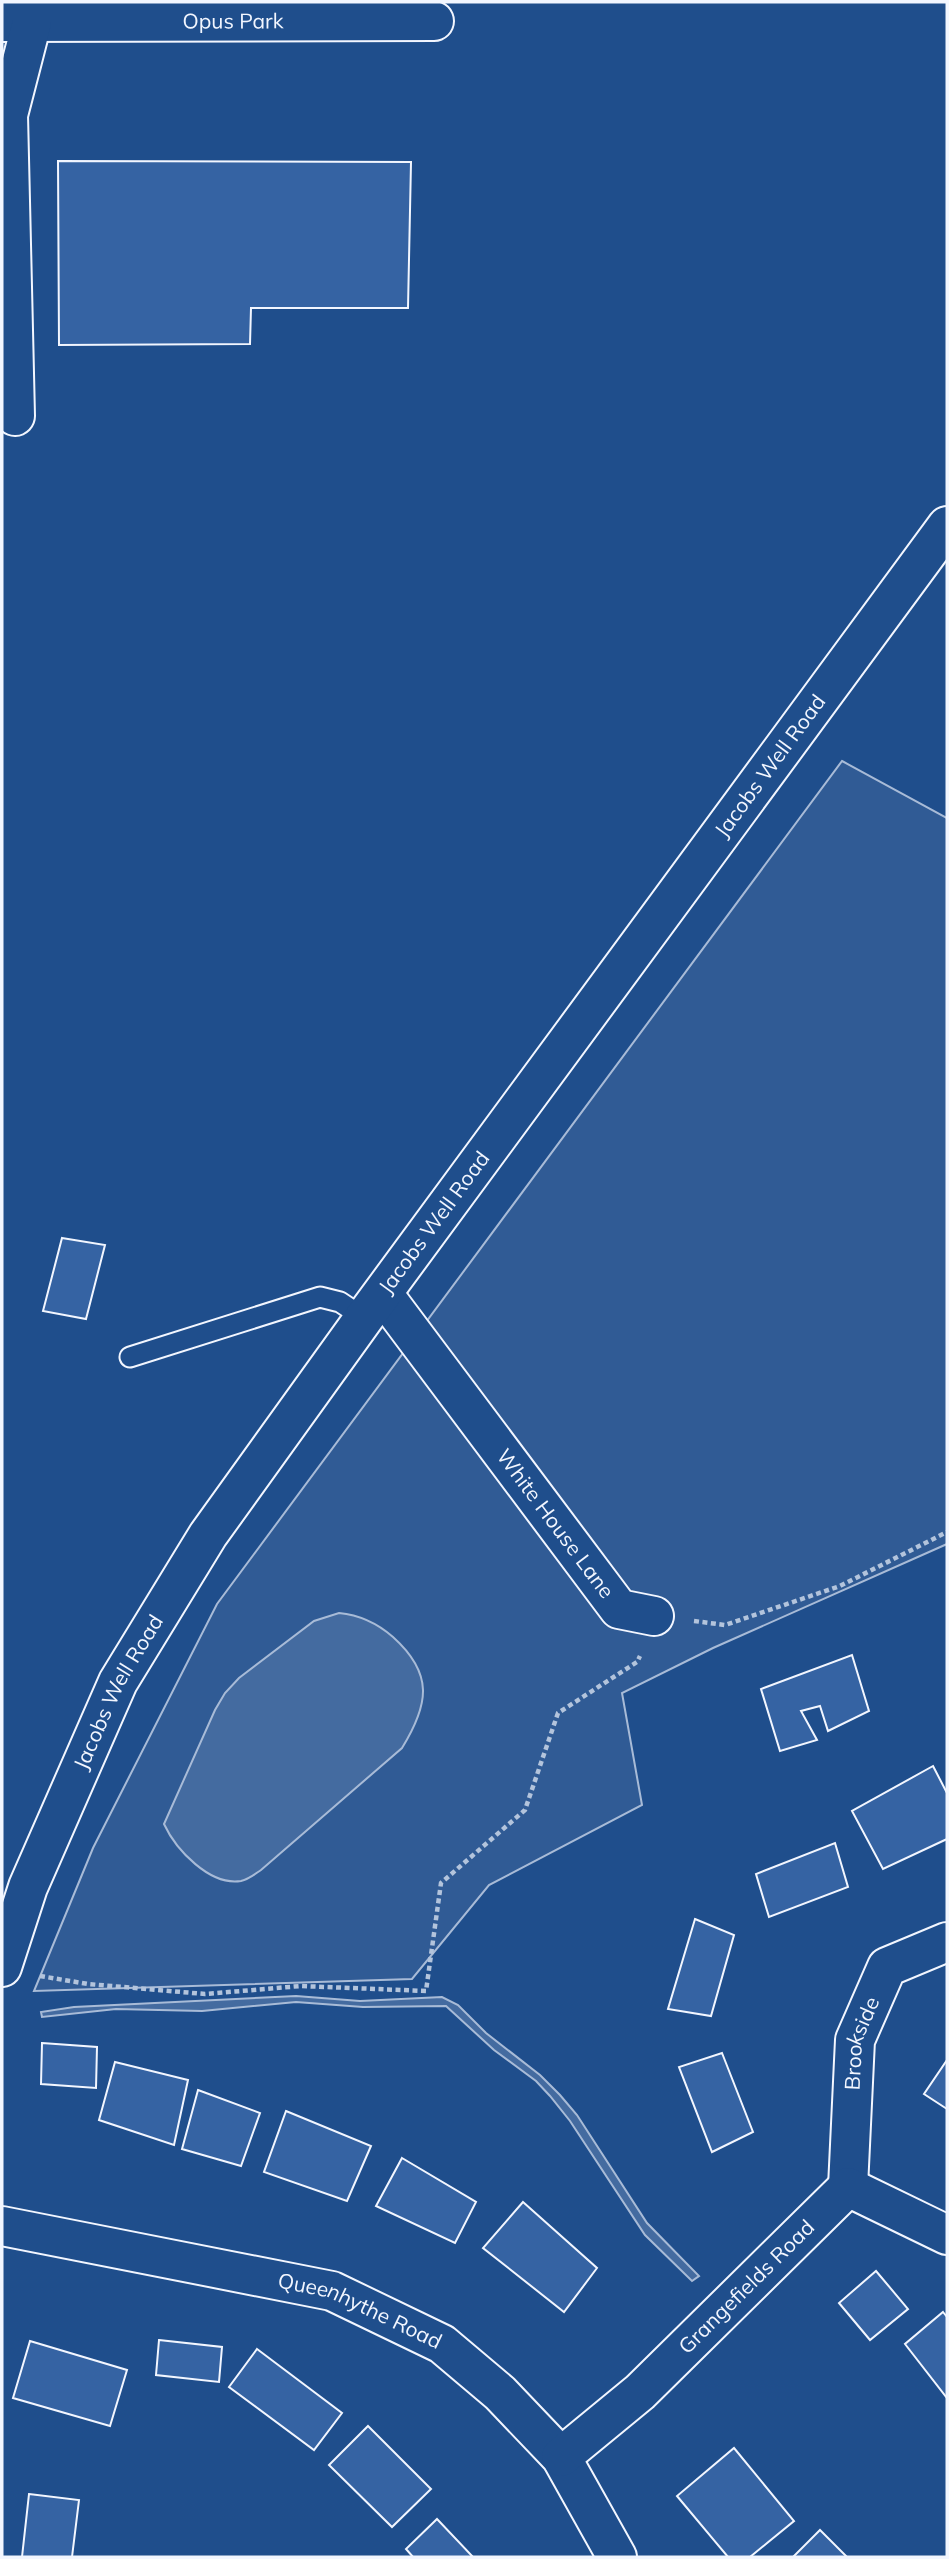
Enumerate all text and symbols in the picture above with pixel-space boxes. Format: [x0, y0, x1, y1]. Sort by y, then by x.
street label: Opus Park [182, 7, 284, 34]
street label: Jacobs Well Road [708, 689, 831, 842]
street label: Jacobs Well Road [372, 1146, 494, 1299]
street label: White House Lane [491, 1443, 620, 1603]
street label: Jacobs Well Road [67, 1610, 168, 1773]
street label: Brookside [839, 1992, 884, 2091]
street label: Grangefields Road [673, 2214, 819, 2359]
street label: Queenhythe Road [276, 2267, 446, 2354]

